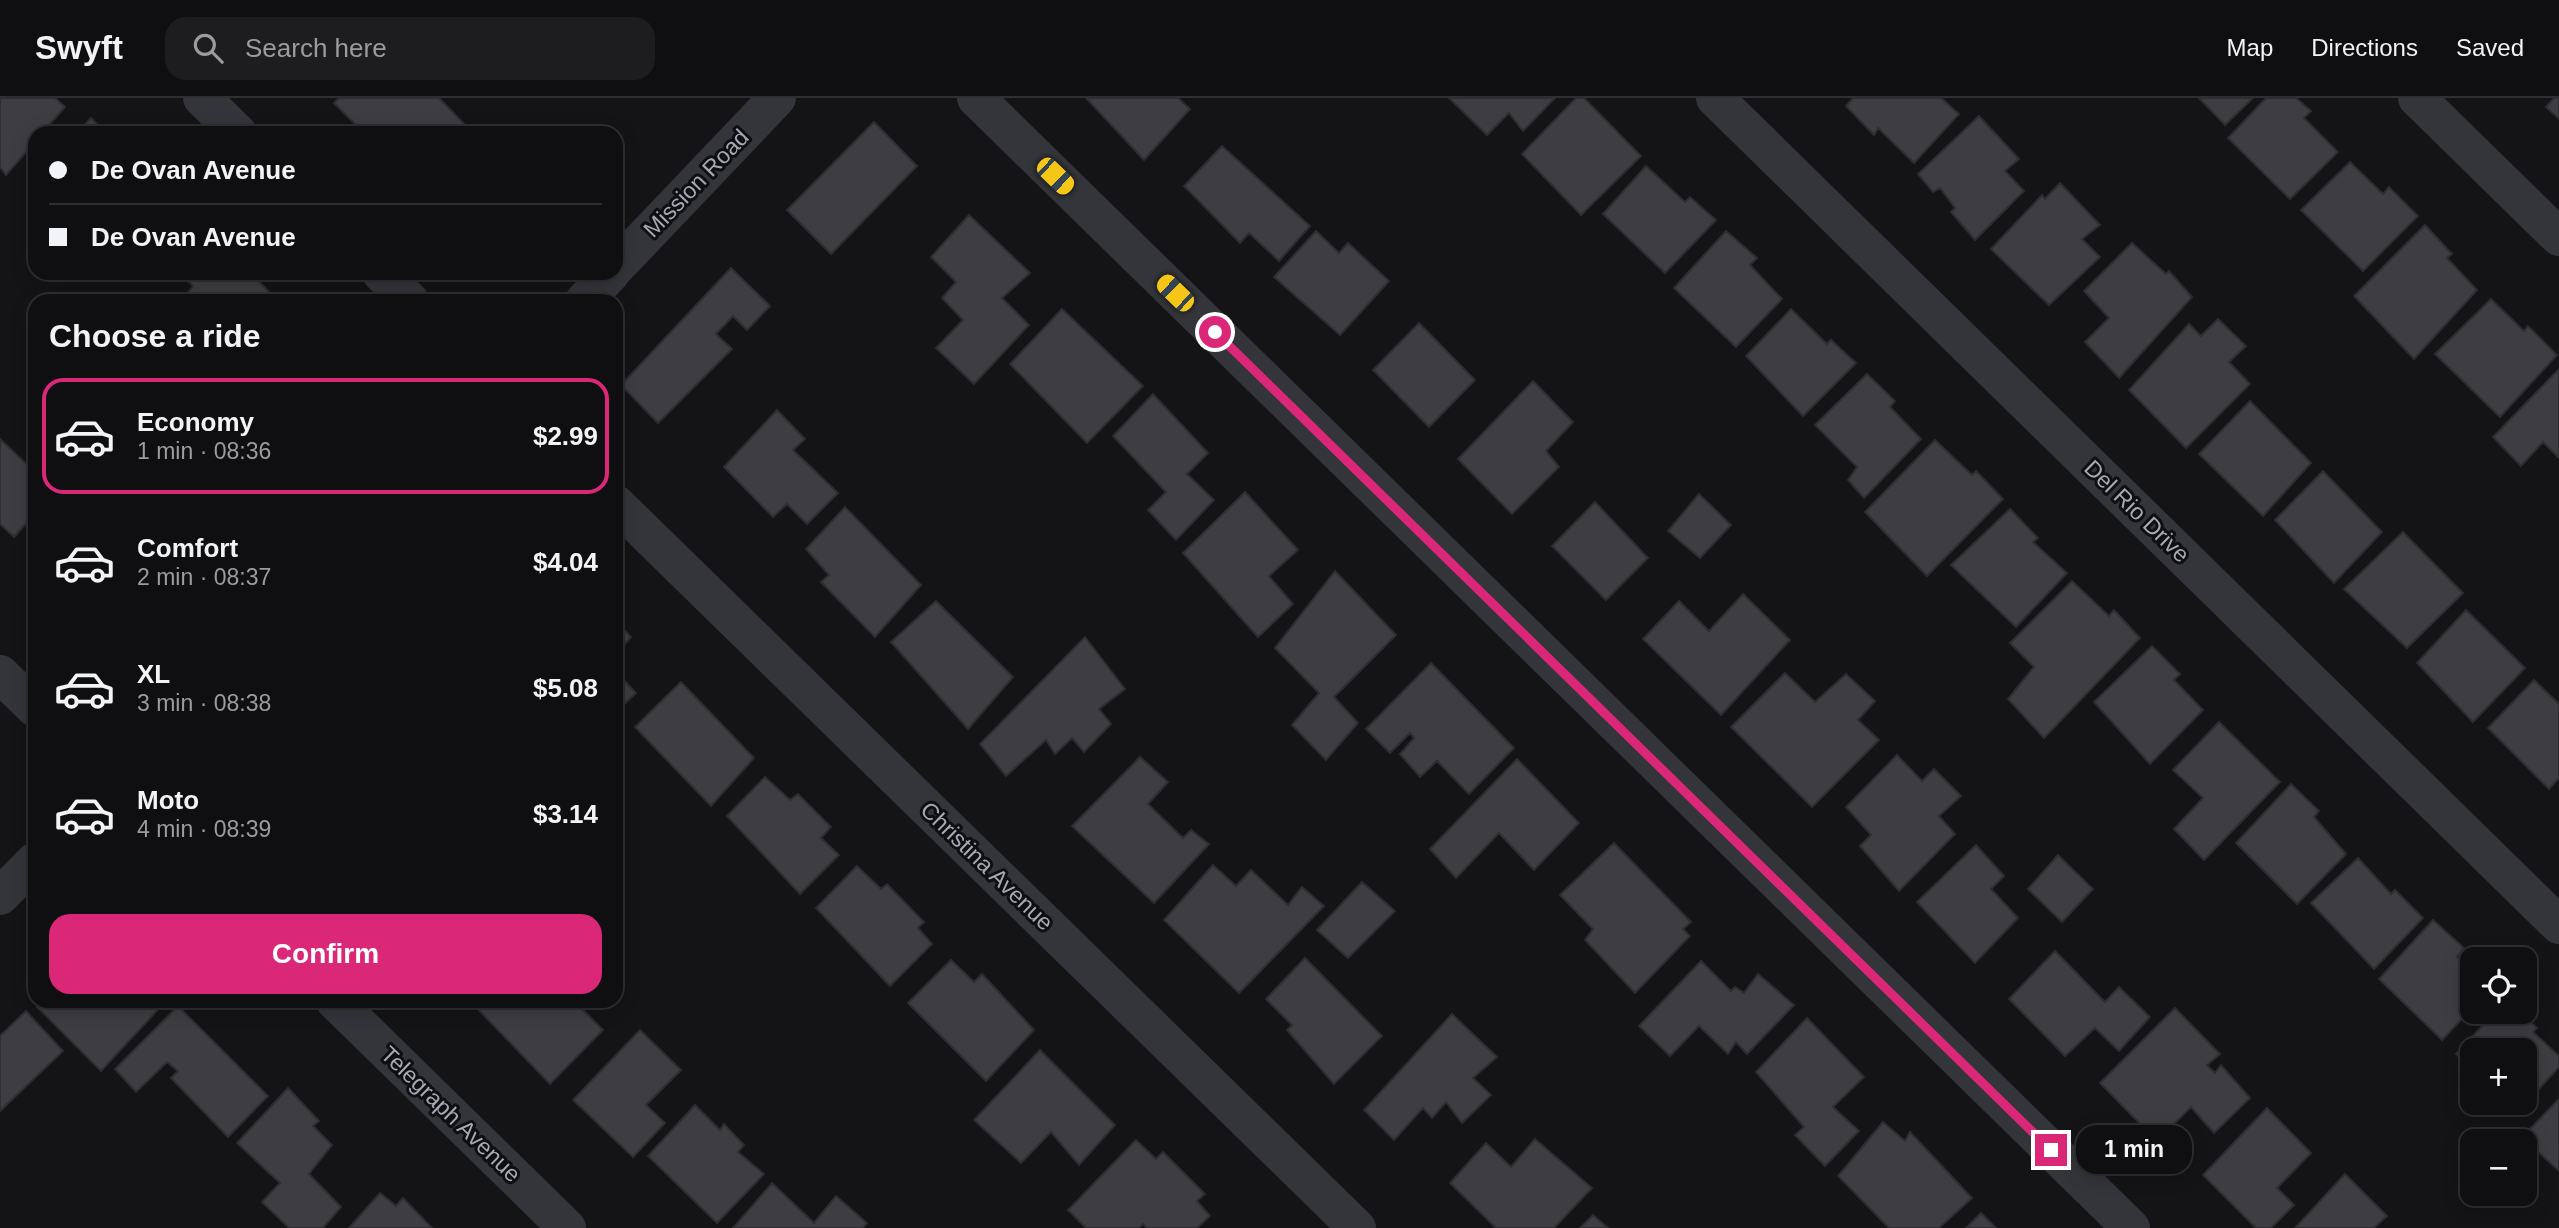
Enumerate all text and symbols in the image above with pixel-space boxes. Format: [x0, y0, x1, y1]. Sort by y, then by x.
search box [165, 17, 655, 80]
text: Swyft [35, 29, 123, 66]
icon: search [189, 29, 227, 67]
text: Search here [245, 33, 387, 63]
text: Map [2227, 34, 2273, 61]
text: Directions [2311, 34, 2418, 61]
text: Saved [2456, 34, 2524, 61]
street label: Mission Road [638, 124, 754, 242]
car [1033, 154, 1078, 198]
text: De Ovan Avenue [91, 155, 296, 185]
text: De Ovan Avenue [91, 222, 296, 252]
car [1153, 271, 1198, 315]
route start [1199, 316, 1231, 348]
text: Choose a ride [49, 318, 261, 354]
icon: car [53, 405, 116, 468]
text: Economy [137, 407, 254, 437]
text: $2.99 [533, 421, 598, 451]
text: 1 min · 08:36 [137, 438, 271, 464]
street label: Del Rio Drive [2079, 455, 2195, 567]
icon: car [53, 531, 116, 594]
text: Comfort [137, 533, 238, 563]
text: $4.04 [533, 547, 598, 577]
text: 2 min · 08:37 [137, 564, 271, 590]
icon: car [53, 657, 116, 720]
text: XL [137, 659, 170, 689]
text: $5.08 [533, 673, 598, 703]
text: 3 min · 08:38 [137, 690, 271, 716]
icon: car [53, 783, 116, 846]
text: Moto [137, 785, 199, 815]
street label: Christina Avenue [916, 796, 1058, 936]
text: $3.14 [533, 799, 598, 829]
text: 4 min · 08:39 [137, 816, 271, 842]
button: Confirm [49, 914, 602, 994]
map controls [2460, 947, 2537, 1206]
button: locate [2460, 947, 2537, 1024]
button: + [2460, 1038, 2537, 1115]
street label: Telegraph Avenue [376, 1041, 526, 1187]
callout: 1 min [2076, 1126, 2191, 1174]
button: − [2460, 1129, 2537, 1206]
route end [2035, 1134, 2067, 1166]
text: 1 min [2104, 1136, 2164, 1162]

